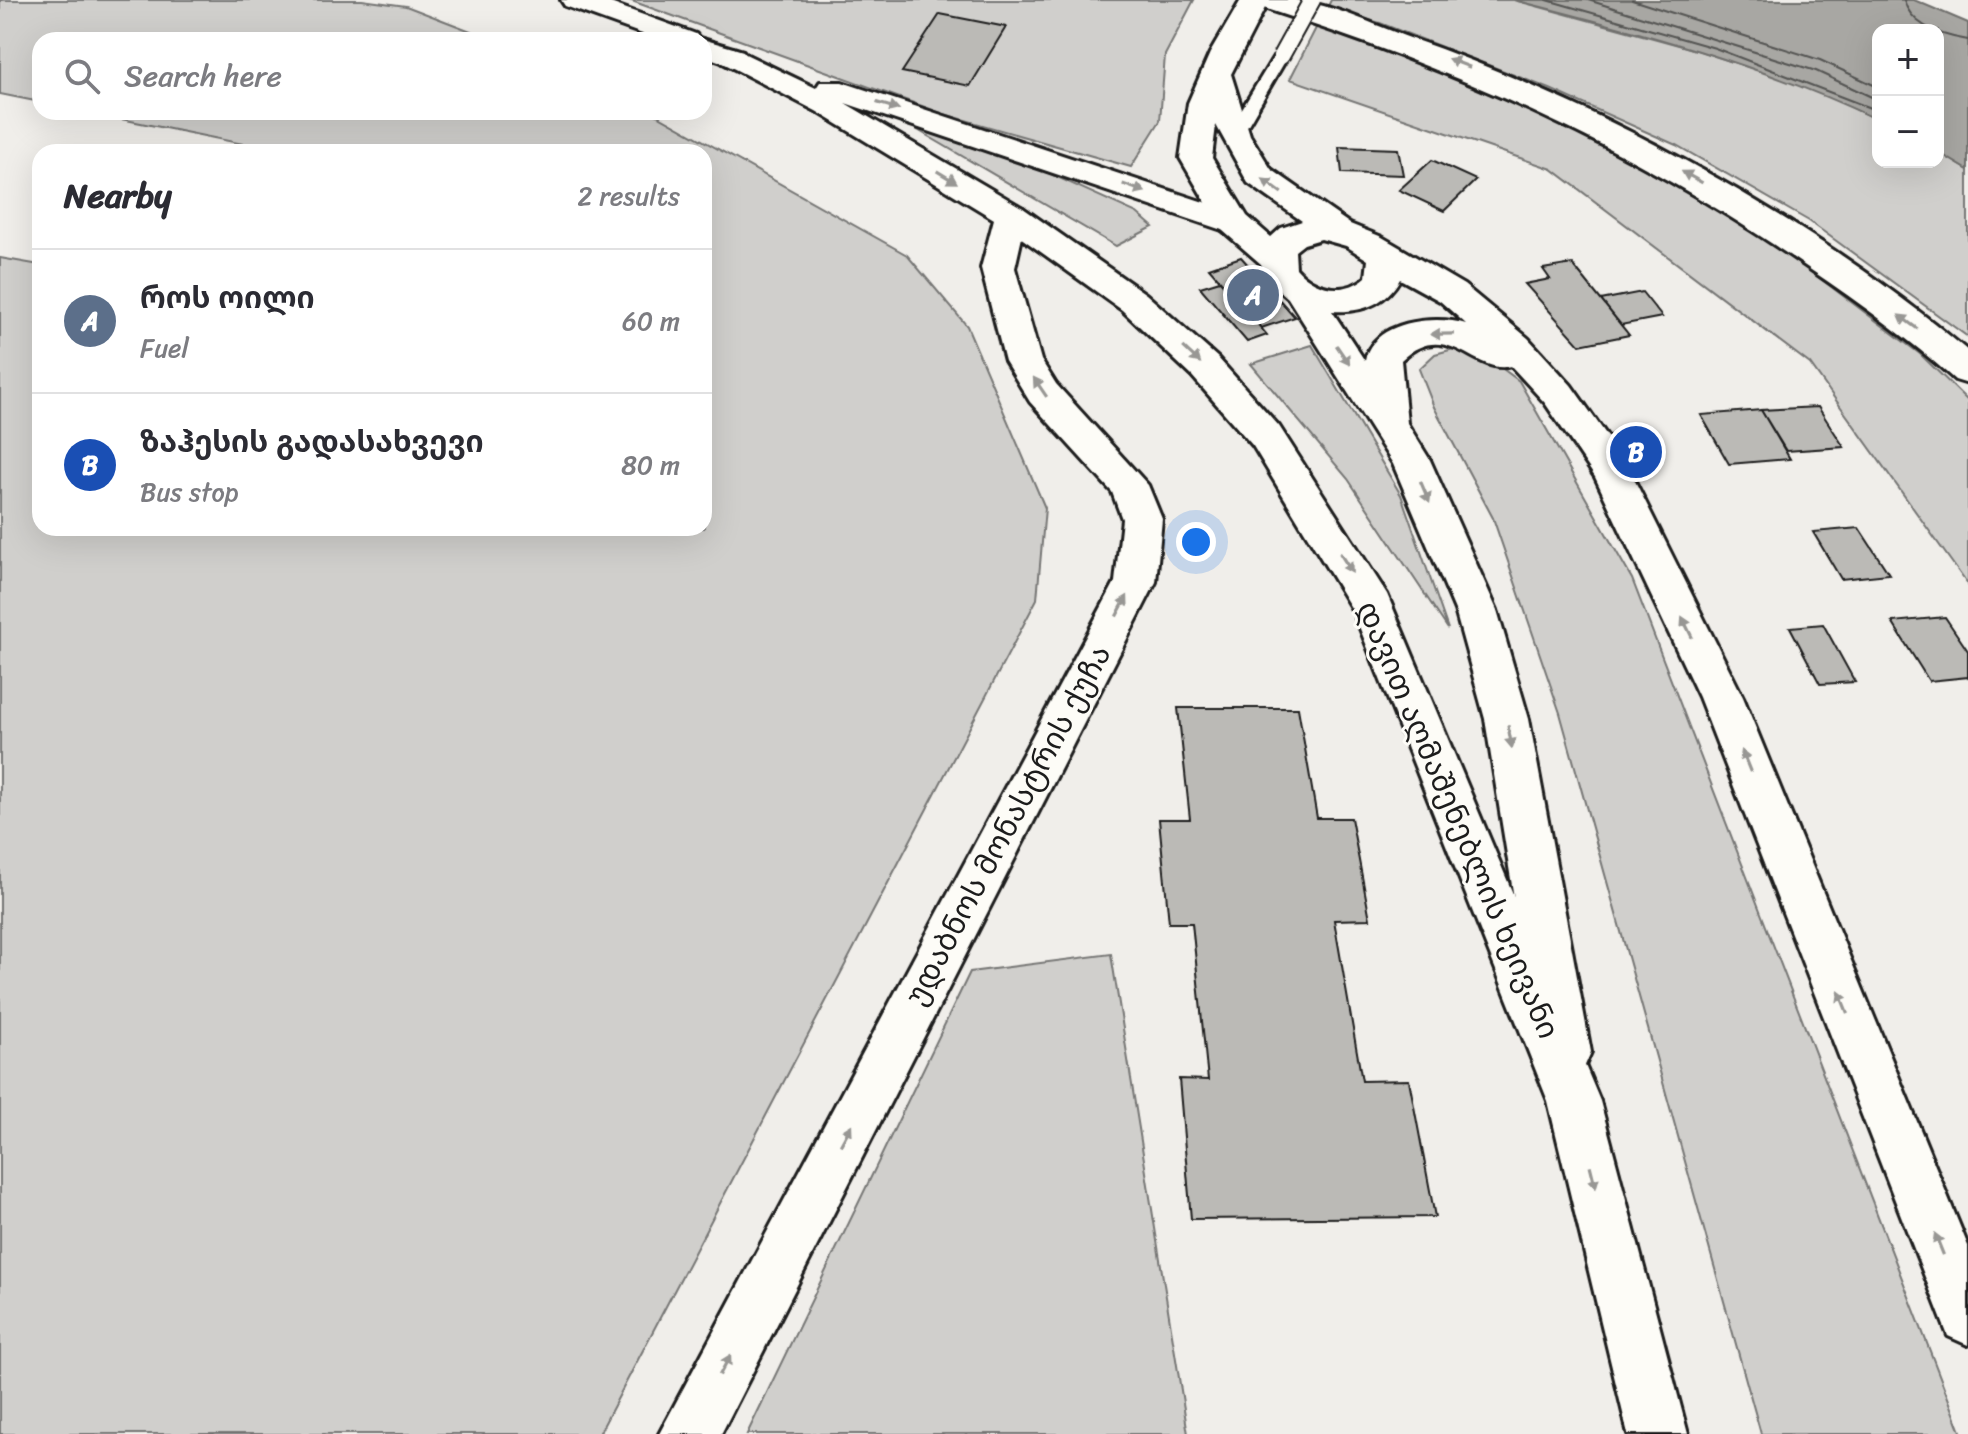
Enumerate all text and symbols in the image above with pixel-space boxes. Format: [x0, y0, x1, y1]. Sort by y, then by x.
map controls [1872, 24, 1944, 168]
button: + [1872, 24, 1944, 96]
search box [32, 32, 712, 120]
text: Search here [124, 49, 282, 103]
icon: search [60, 54, 104, 98]
one-way arrow [1447, 56, 1471, 69]
button: − [1872, 96, 1944, 168]
one-way arrow [876, 100, 900, 112]
text: Nearby [64, 166, 172, 226]
one-way arrow [936, 170, 958, 184]
one-way arrow [1681, 170, 1703, 184]
text: 2 results [578, 173, 680, 219]
one-way arrow [1261, 178, 1283, 194]
one-way arrow [1122, 183, 1146, 195]
pin: A [1227, 265, 1279, 325]
text: როს ოილი [140, 271, 315, 325]
text: A [81, 298, 99, 344]
text: 60 m [622, 298, 680, 344]
one-way arrow [1897, 314, 1919, 330]
text: Fuel [140, 325, 189, 371]
one-way arrow [1428, 328, 1454, 340]
one-way arrow [1335, 344, 1350, 366]
one-way arrow [1182, 346, 1201, 364]
one-way arrow [1033, 376, 1048, 397]
text: ზაჰესის გადასახვევი [140, 415, 484, 469]
pin: B [1610, 422, 1662, 482]
text: B [82, 442, 98, 488]
text: 80 m [621, 442, 680, 488]
text: Bus stop [140, 469, 238, 515]
one-way arrow [1419, 480, 1432, 504]
your location [1176, 522, 1216, 562]
one-way arrow [1338, 552, 1352, 574]
street label: დავით აღმაშენებლის ხეივანი [1341, 592, 1575, 1048]
one-way arrow [1116, 595, 1129, 618]
one-way arrow [1680, 616, 1694, 639]
street label: უდაბნოს მონასტრის ქუჩა [890, 634, 1126, 1016]
one-way arrow [1504, 725, 1517, 750]
one-way arrow [1740, 749, 1753, 773]
one-way arrow [1836, 990, 1849, 1014]
one-way arrow [839, 1123, 852, 1146]
one-way arrow [1587, 1164, 1599, 1189]
one-way arrow [1932, 1232, 1945, 1256]
one-way arrow [719, 1353, 732, 1376]

